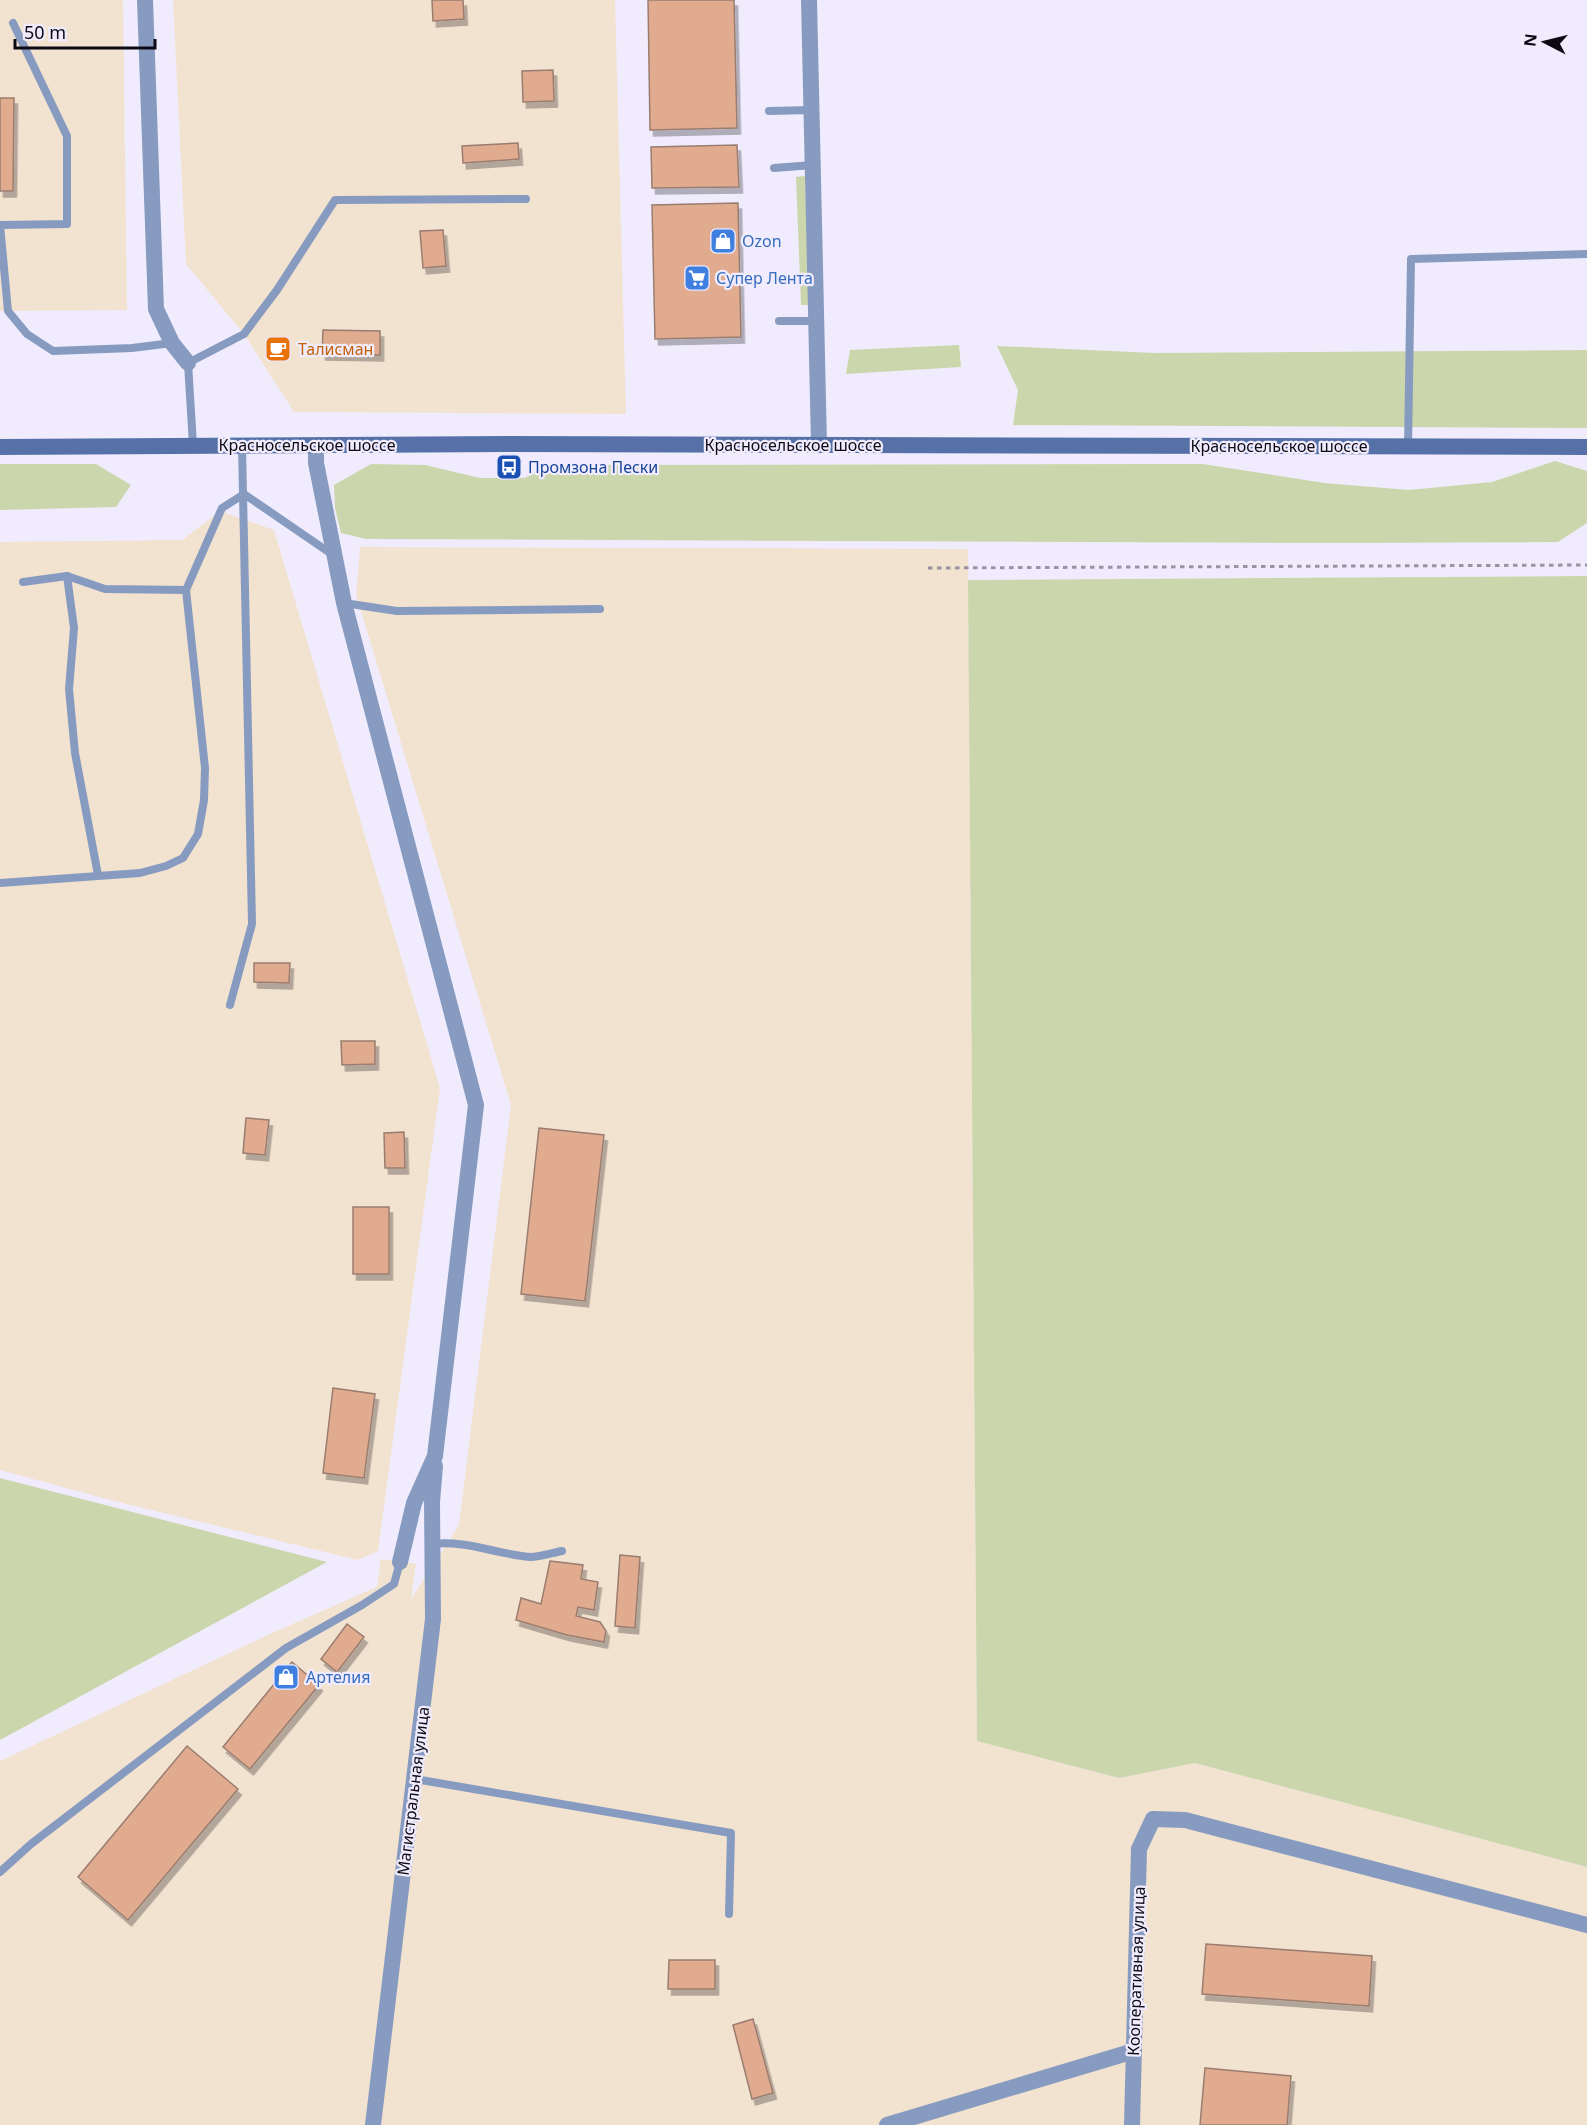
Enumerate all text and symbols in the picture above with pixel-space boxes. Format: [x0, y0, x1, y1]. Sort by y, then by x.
scale bar [15, 12, 154, 50]
north arrow [1515, 12, 1575, 72]
text: 50 m [24, 20, 66, 44]
text: N [1518, 32, 1542, 48]
shop icon: Ozon [708, 226, 738, 256]
place label: Ozon [742, 230, 782, 252]
supermarket icon: Супер Лента [682, 263, 712, 293]
place label: Супер Лента [716, 267, 813, 289]
cafe icon: Талисман [263, 334, 293, 364]
place label: Талисман [298, 338, 373, 360]
street label: Красносельское шоссе [218, 434, 396, 456]
street label: Красносельское шоссе [704, 434, 882, 456]
street label: Красносельское шоссе [1190, 435, 1368, 457]
bus stop icon: Промзона Пески [494, 452, 524, 482]
place label: Промзона Пески [528, 456, 658, 478]
shop icon: Артелия [271, 1662, 301, 1692]
place label: Артелия [306, 1666, 370, 1688]
street label: Магистральная улица [392, 1705, 434, 1877]
street label: Кооперативная улица [1122, 1886, 1150, 2056]

